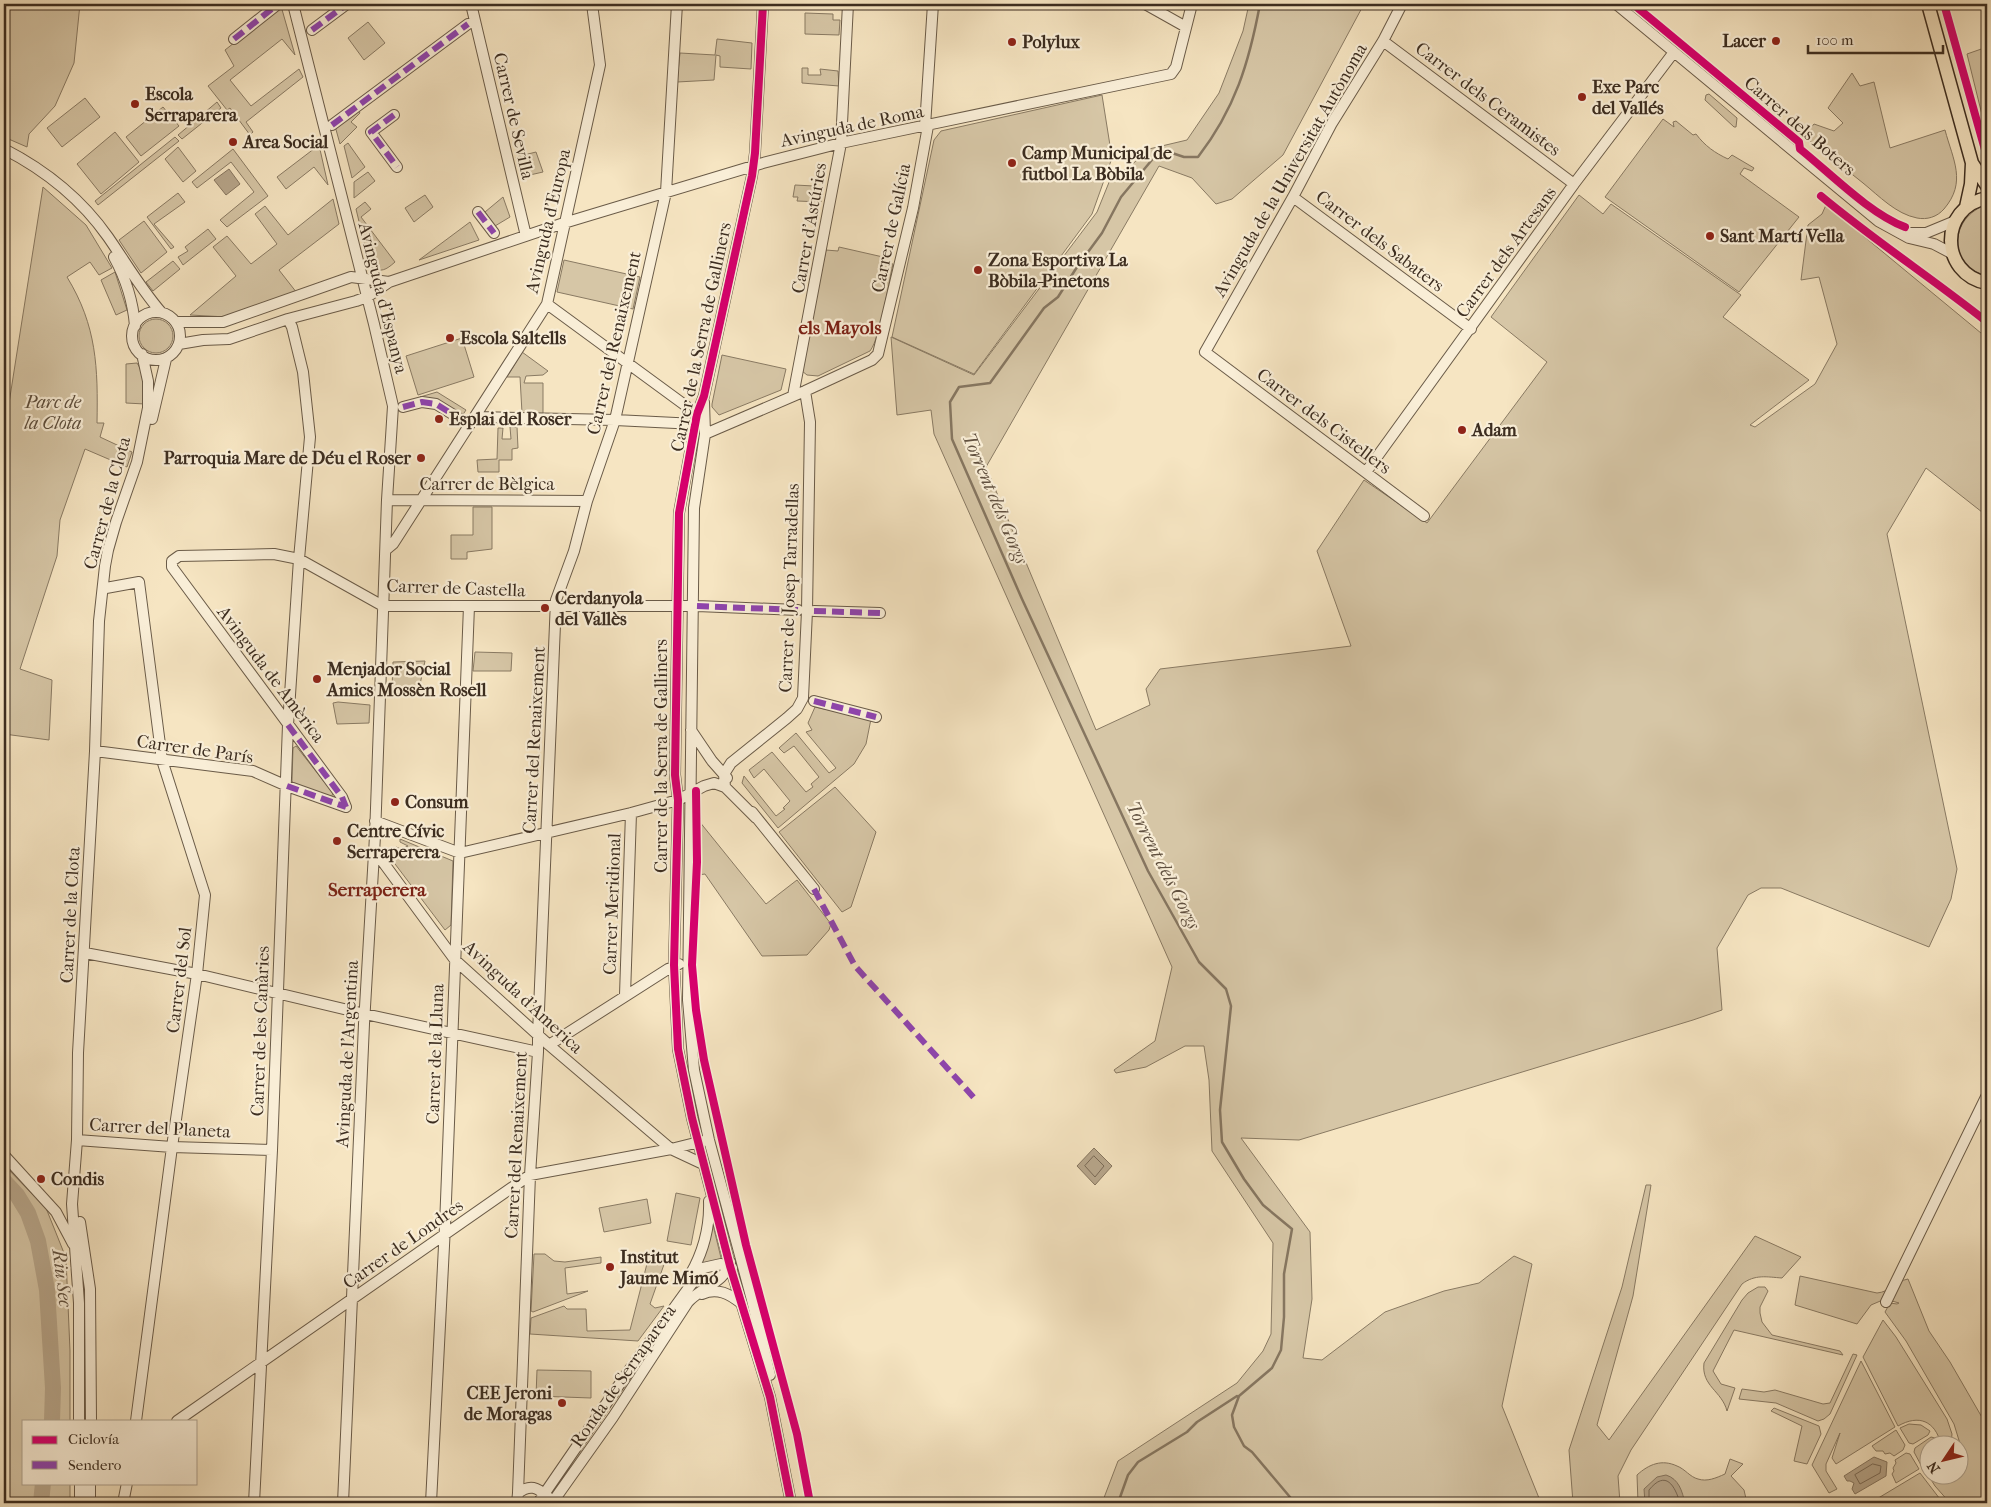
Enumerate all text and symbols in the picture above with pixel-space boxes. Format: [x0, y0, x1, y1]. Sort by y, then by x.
scale bar [1808, 22, 1944, 54]
place label: Lacer [1722, 31, 1766, 52]
text: 100 m [1816, 31, 1854, 49]
place label: Polylux [1022, 32, 1081, 53]
marker: Lacer [1770, 35, 1782, 47]
marker: Polylux [1006, 36, 1018, 48]
street label: Carrer dels Ceramistes [1411, 38, 1565, 161]
street label: Avinguda de la Universitat Autònoma [1209, 39, 1372, 302]
street label: Carrer de Sevilla [489, 51, 538, 182]
street label: Carrer dels Boters [1740, 72, 1860, 181]
place label: Exe Parc del Vallés [1592, 77, 1664, 119]
place label: Escola Serraparera [145, 84, 238, 126]
marker: Exe Parc del Vallés [1576, 91, 1588, 103]
marker: Escola Serraparera [129, 98, 141, 110]
street label: Avinguda de Roma [778, 101, 926, 152]
place label: Area Social [242, 132, 329, 153]
marker: Area Social [227, 136, 239, 148]
place label: Camp Municipal de futbol La Bòbila [1021, 143, 1172, 185]
street label: Avinguda d'Europa [521, 146, 575, 296]
marker: Camp Municipal de futbol La Bòbila [1006, 157, 1018, 169]
street label: Carrer d'Astúries [788, 161, 831, 295]
street label: Carrer de Galícia [868, 161, 916, 295]
street label: Carrer dels Artesans [1452, 182, 1561, 322]
street label: Carrer dels Sabaters [1311, 186, 1448, 297]
street label: Avinguda d'Espanya [353, 219, 412, 377]
street label: Carrer de la Serra de Galliners [667, 220, 736, 454]
place label: Sant Martí Vella [1720, 226, 1845, 247]
marker: Sant Martí Vella [1704, 230, 1716, 242]
street label: Carrer del Renaixement [583, 249, 646, 437]
place label: Zona Esportiva La Bòbila-Pinetons [988, 250, 1128, 292]
marker: Zona Esportiva La Bòbila-Pinetons [972, 264, 984, 276]
district label: els Mayols [798, 317, 882, 339]
place label: Escola Saltells [460, 328, 566, 349]
marker: Escola Saltells [444, 332, 456, 344]
street label: Carrer dels Cistellers [1253, 364, 1395, 479]
park label: Parc de la Clota [24, 392, 82, 434]
place label: Esplai del Roser [449, 409, 572, 430]
marker: Esplai del Roser [433, 413, 445, 425]
place label: Adam [1471, 420, 1518, 441]
marker: Adam [1456, 424, 1468, 436]
water label: Torrent dels Gorgs [957, 429, 1033, 568]
street label: Carrer de la Clota [80, 434, 135, 572]
place label: Parroquia Mare de Déu el Roser [164, 448, 411, 469]
marker: Parroquia Mare de Déu el Roser [415, 452, 427, 464]
street label: Carrer de Bèlgica [419, 474, 555, 495]
street label: Carrer de Josep Tarradellas [775, 483, 804, 693]
street label: Carrer de Castella [386, 576, 527, 601]
place label: Cerdanyola del Vallès [555, 588, 644, 630]
street label: Avinguda de Amèrica [212, 601, 329, 747]
marker: Cerdanyola del Vallès [539, 602, 551, 614]
street label: Carrer de la Serra de Galliners [651, 639, 672, 873]
street label: Carrer del Renaixement [519, 645, 550, 834]
place label: Menjador Social Amics Mossèn Rosell [326, 659, 488, 701]
marker: Menjador Social Amics Mossèn Rosell [311, 673, 323, 685]
street label: Carrer de París [135, 731, 255, 768]
place label: Consum [405, 792, 469, 813]
marker: Consum [389, 796, 401, 808]
water label: Torrent dels Gorgs [1121, 798, 1205, 934]
place label: Centre Cívic Serraperera [347, 821, 444, 863]
street label: Carrer Meridional [600, 833, 625, 975]
marker: Centre Cívic Serraperera [331, 835, 343, 847]
street label: Carrer de la Clota [56, 846, 85, 984]
district label: Serraperera [328, 879, 427, 901]
street label: Carrer del Sol [163, 926, 196, 1034]
street label: Avinguda d'America [458, 936, 587, 1059]
street label: Carrer de les Canàries [247, 945, 274, 1117]
street label: Avinguda de l'Argentina [332, 959, 363, 1149]
street label: Carrer de la Lluna [423, 983, 448, 1125]
street label: Carrer del Renaixement [501, 1050, 532, 1239]
street label: Carrer del Planeta [89, 1114, 232, 1143]
place label: Condis [51, 1169, 105, 1190]
marker: Condis [35, 1173, 47, 1185]
street label: Carrer de Londres [339, 1195, 468, 1294]
water label: Riu Sec [47, 1246, 77, 1309]
place label: Institut Jaume Mimó [618, 1247, 718, 1289]
marker: Institut Jaume Mimó [604, 1261, 616, 1273]
street label: Ronda de Serraparera [566, 1300, 681, 1452]
place label: CEE Jeroni de Moragas [464, 1383, 553, 1425]
marker: CEE Jeroni de Moragas [556, 1397, 568, 1409]
legend [22, 1420, 198, 1484]
text: Ciclovía [68, 1430, 120, 1448]
north arrow [1918, 1434, 1968, 1484]
text: Sendero [68, 1456, 122, 1474]
text: N [1924, 1458, 1944, 1476]

